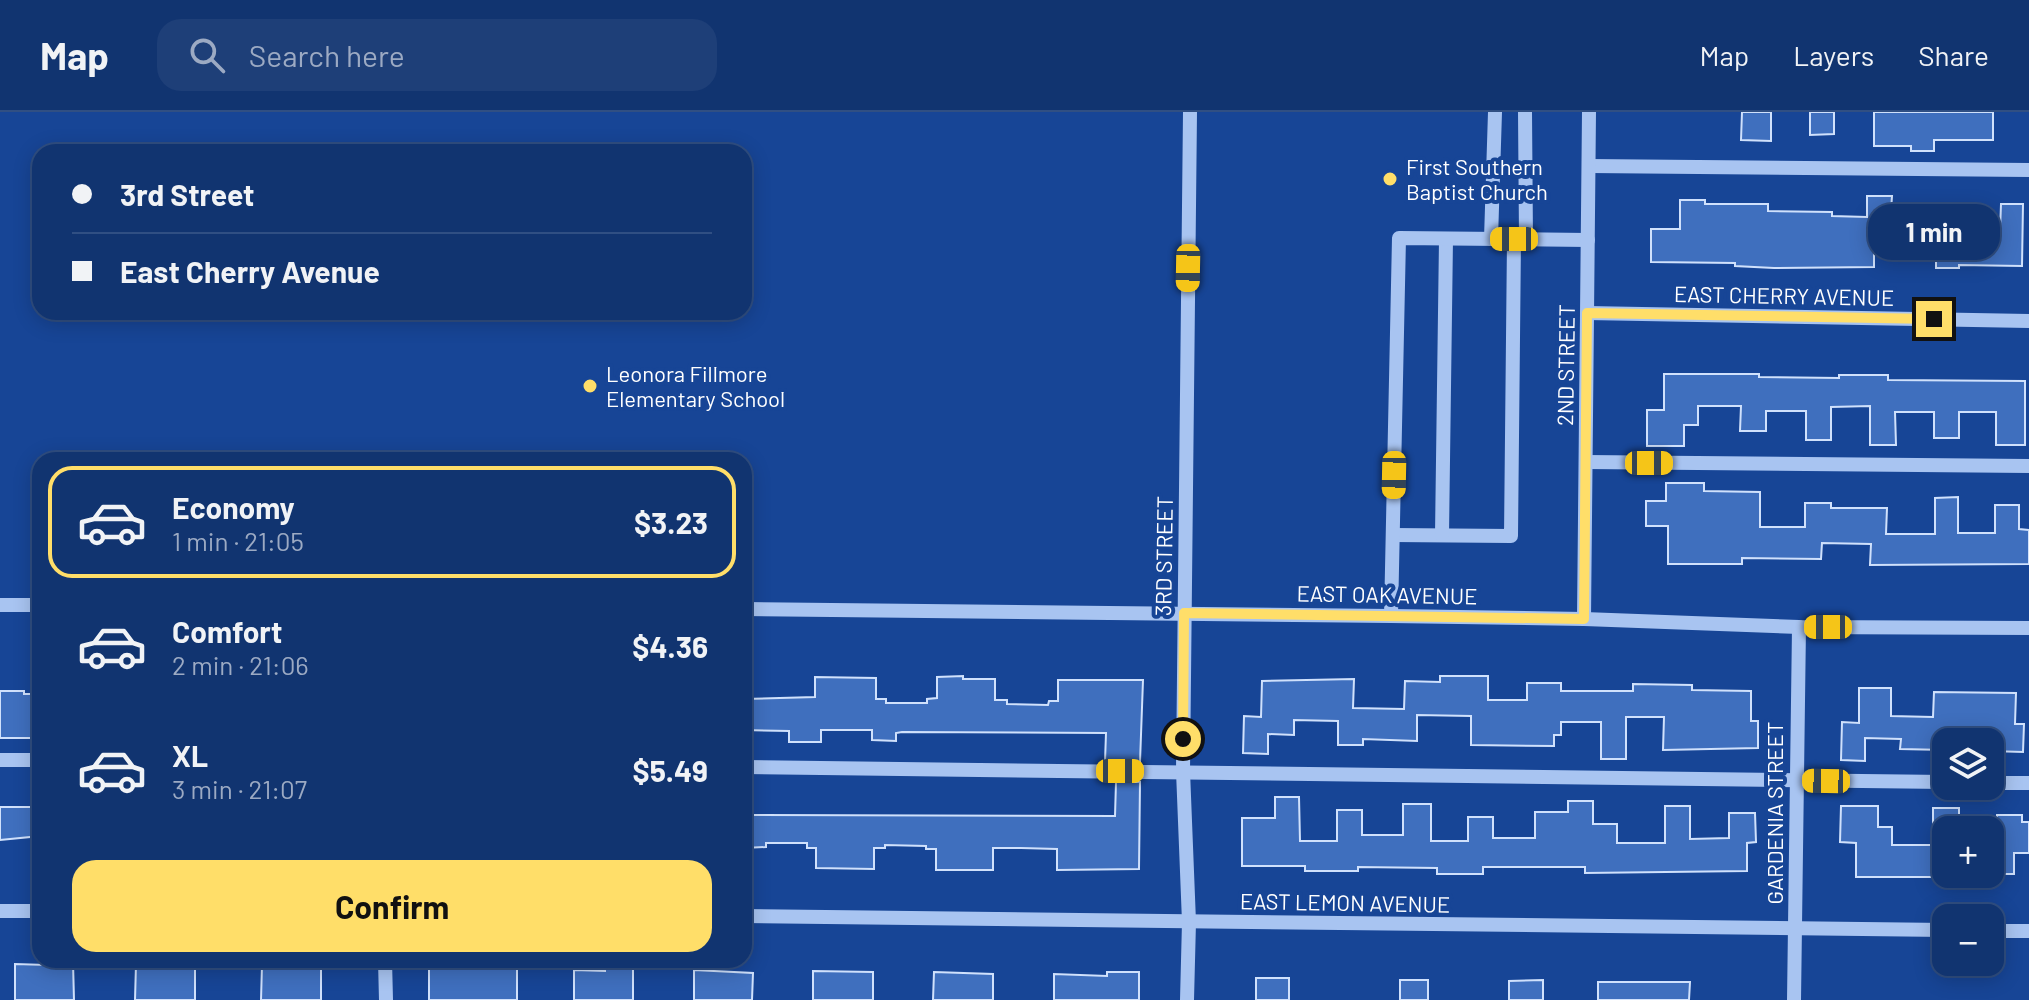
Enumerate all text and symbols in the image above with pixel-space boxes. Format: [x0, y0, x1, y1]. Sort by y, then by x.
search box [157, 19, 717, 91]
text: Map [40, 32, 109, 78]
icon: search [185, 33, 229, 77]
text: Search here [249, 37, 405, 73]
text: Map [1699, 38, 1749, 72]
text: Layers [1793, 38, 1874, 72]
text: Share [1918, 38, 1989, 72]
place label: First Southern Baptist Church [1406, 153, 1548, 204]
marker: First Southern Baptist Church [1381, 170, 1399, 188]
text: 3rd Street [120, 176, 254, 212]
callout: 1 min [1868, 203, 2000, 259]
text: 1 min [1906, 216, 1962, 247]
car [1490, 227, 1538, 251]
car [1176, 244, 1200, 292]
text: East Cherry Avenue [120, 253, 380, 289]
street label: EAST CHERRY AVENUE [1674, 280, 1894, 310]
route end [1916, 301, 1952, 337]
street label: 2ND STREET [1551, 304, 1579, 426]
place label: Leonora Fillmore Elementary School [606, 360, 785, 411]
marker: Leonora Fillmore Elementary School [581, 377, 599, 395]
car [1382, 451, 1406, 499]
car [1625, 451, 1673, 475]
icon: car [76, 486, 148, 558]
text: Economy [172, 489, 295, 525]
street label: 3RD STREET [1149, 496, 1177, 616]
text: $3.23 [634, 504, 708, 540]
text: 1 min · 21:05 [172, 525, 304, 556]
street label: EAST OAK AVENUE [1296, 579, 1478, 609]
icon: car [76, 610, 148, 682]
text: Comfort [172, 613, 282, 649]
car [1804, 615, 1852, 639]
text: $4.36 [632, 628, 708, 664]
text: 2 min · 21:06 [172, 649, 309, 680]
route start [1165, 721, 1201, 757]
street label: GARDENIA STREET [1761, 721, 1787, 905]
map controls [1932, 728, 2004, 976]
button: layers [1932, 728, 2004, 800]
icon: car [76, 734, 148, 806]
text: XL [172, 737, 208, 773]
text: $5.49 [632, 752, 708, 788]
car [1096, 759, 1144, 783]
car [1802, 769, 1850, 793]
text: 3 min · 21:07 [172, 773, 307, 804]
button: + [1932, 816, 2004, 888]
button: Confirm [72, 860, 712, 952]
street label: EAST LEMON AVENUE [1240, 887, 1450, 917]
button: − [1932, 904, 2004, 976]

